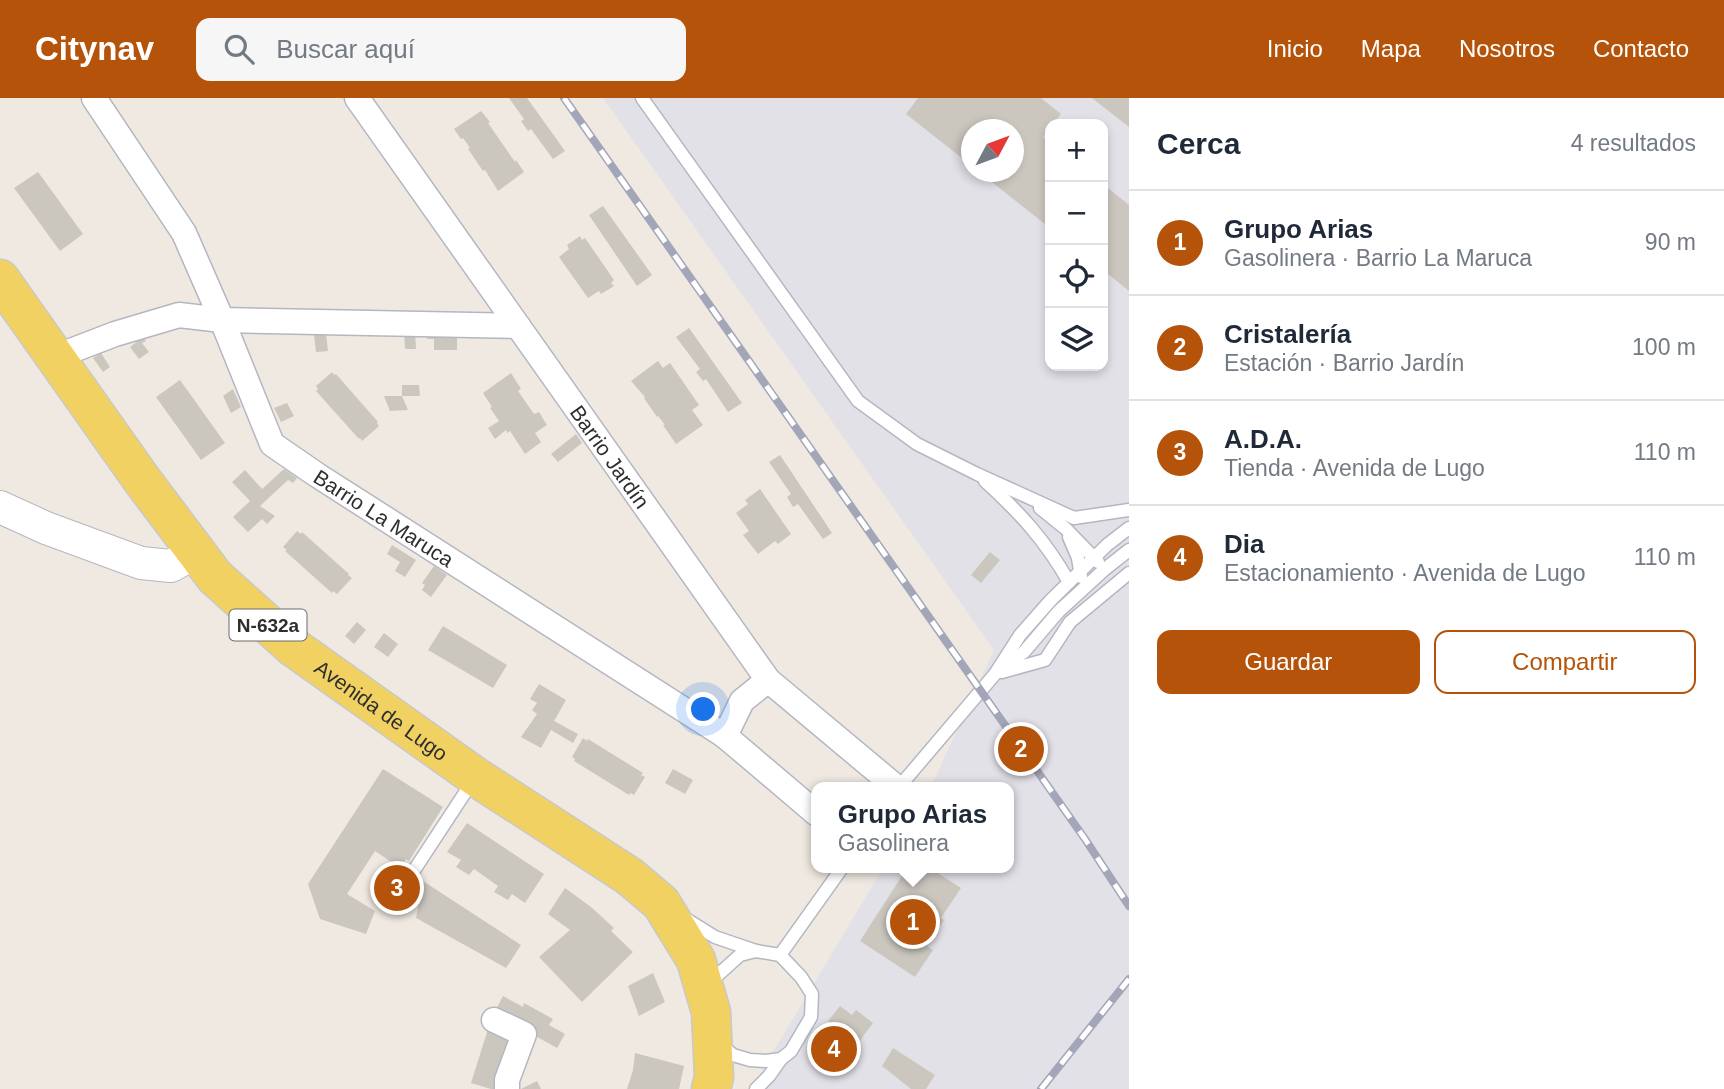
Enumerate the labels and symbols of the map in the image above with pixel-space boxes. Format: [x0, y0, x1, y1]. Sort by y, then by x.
north arrow [961, 119, 1024, 182]
street label: Barrio Jardín [566, 401, 654, 512]
street label: Barrio La Maruca [310, 465, 458, 571]
road number: N-632a [230, 610, 306, 640]
street label: Avenida de Lugo [311, 655, 452, 765]
your location [686, 692, 720, 726]
pin: 2 [998, 723, 1044, 775]
pin: 3 [374, 862, 420, 914]
pin: 1 [890, 896, 936, 948]
pin: 4 [811, 1023, 857, 1075]

